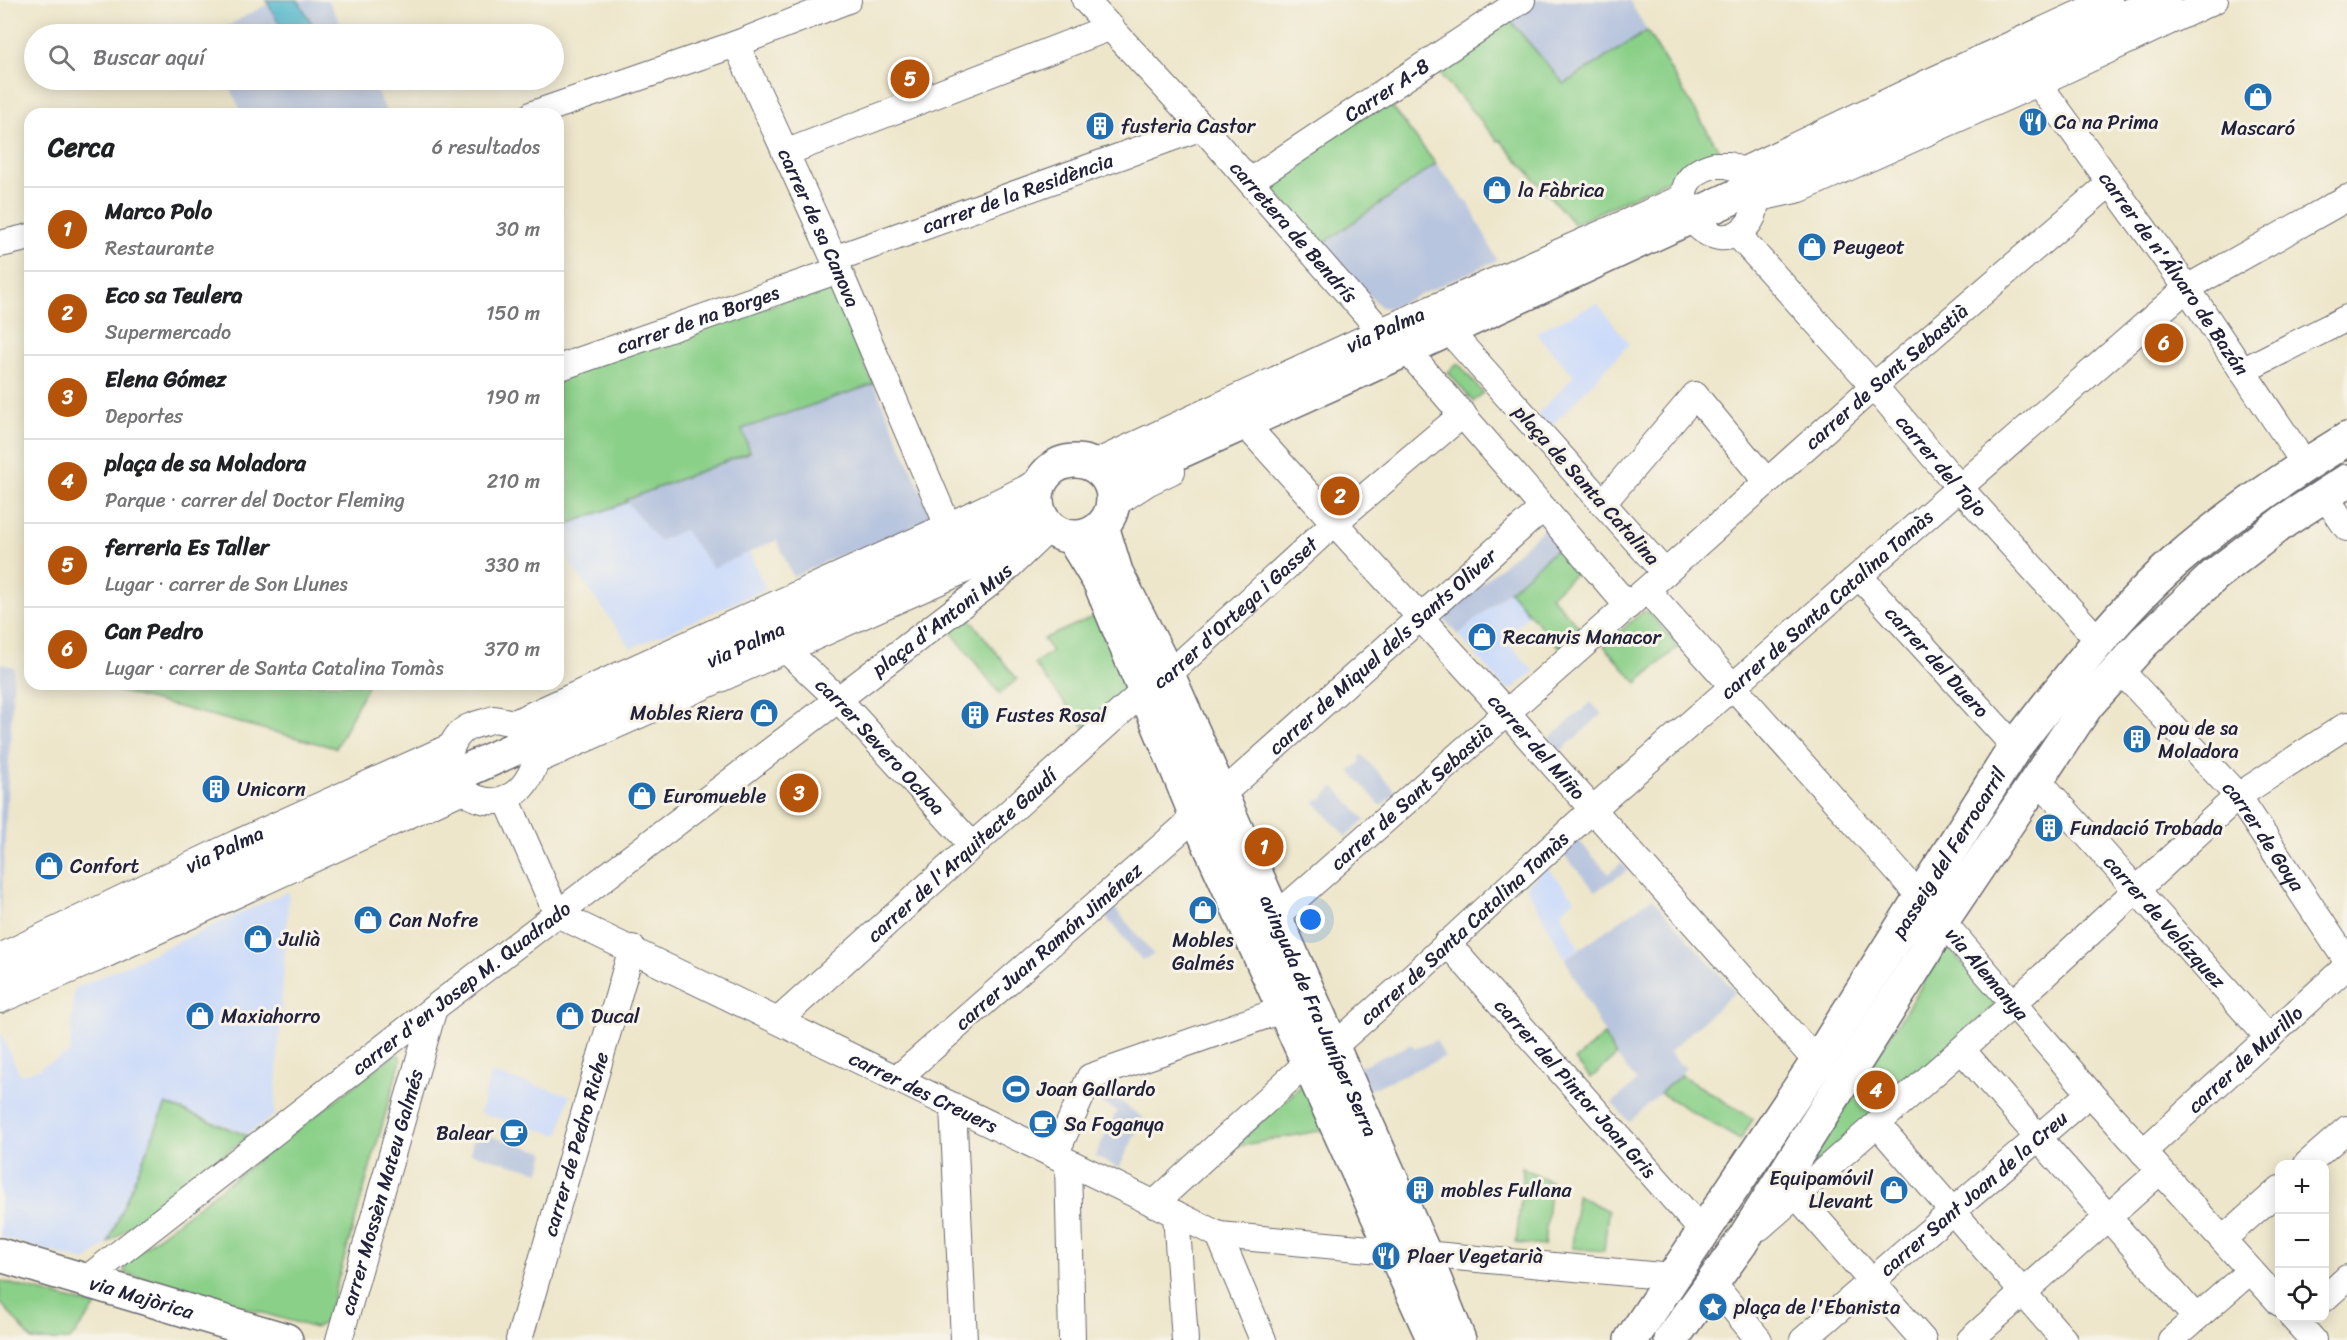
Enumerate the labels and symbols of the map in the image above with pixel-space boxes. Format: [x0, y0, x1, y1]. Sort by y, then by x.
street label: Carrer A-8 [1337, 49, 1437, 132]
pin: 5 [890, 56, 930, 101]
shop icon: Mascaró [2242, 81, 2274, 113]
place label: Ca na Prima [2054, 105, 2159, 140]
restaurant icon: Ca na Prima [2017, 106, 2049, 138]
place label: fusteria Castor [1121, 109, 1257, 144]
building icon: fusteria Castor [1084, 110, 1116, 142]
place label: Mascaró [2221, 111, 2296, 146]
street label: carrer de sa Canova [768, 142, 870, 313]
street label: carrer de la Residència [917, 143, 1119, 244]
street label: carretera de Bendrís [1221, 152, 1367, 312]
street label: carrer de n'Álvaro de Bazán [2089, 164, 2258, 383]
place label: la Fàbrica [1518, 173, 1604, 208]
shop icon: la Fàbrica [1481, 174, 1513, 206]
place label: Peugeot [1833, 230, 1905, 265]
shop icon: Peugeot [1796, 231, 1828, 263]
street label: carrer de na Borges [612, 275, 785, 364]
street label: carrer de Sant Sebastià [1796, 295, 1977, 459]
street label: via Palma [1340, 297, 1431, 363]
pin: 6 [2144, 320, 2184, 366]
street label: plaça de Santa Catalina [1504, 396, 1669, 574]
street label: carrer del Tajo [1886, 406, 1996, 526]
pin: 2 [1320, 474, 1360, 518]
street label: carrer de Santa Catalina Tomàs [1712, 500, 1942, 708]
street label: carrer d'Ortega i Gasset [1146, 528, 1327, 698]
street label: carrer de Miquel dels Sants Oliver [1260, 539, 1506, 764]
street label: plaça d'Antoni Mus [863, 554, 1022, 686]
street label: carrer del Duero [1876, 598, 1998, 726]
street label: via Palma [701, 612, 791, 678]
place label: Recanvis Manacor [1503, 620, 1662, 655]
shop icon: Recanvis Manacor [1466, 621, 1498, 653]
street label: carrer Severo Ochoa [807, 669, 954, 824]
street label: carrer del Miño [1479, 685, 1594, 809]
place label: Mobles Riera [630, 696, 744, 731]
shop icon: Mobles Riera [748, 697, 780, 729]
place label: Fustes Rosal [996, 698, 1108, 733]
building icon: Fustes Rosal [959, 699, 991, 731]
place label: pou de sa Moladora [2157, 711, 2239, 769]
street label: carrer de Sant Sebastià [1322, 715, 1502, 879]
building icon: pou de sa Moladora [2121, 723, 2153, 755]
street label: carrer de l'Arquitecte Gaudí [858, 758, 1067, 951]
street label: passeig del Ferrocarril [1882, 760, 2016, 946]
pin: 3 [780, 770, 818, 816]
place label: Unicorn [237, 772, 306, 807]
street label: carrer de Goya [2213, 772, 2314, 900]
building icon: Unicorn [200, 773, 232, 805]
place label: Euromueble [663, 779, 766, 814]
shop icon: Euromueble [626, 780, 658, 812]
place label: Fundació Trobada [2070, 811, 2223, 846]
building icon: Fundació Trobada [2033, 812, 2065, 844]
street label: via Palma [179, 816, 270, 883]
street label: carrer de Santa Catalina Tomàs [1351, 822, 1578, 1034]
pin: 1 [1244, 824, 1284, 870]
street label: carrer de Velázquez [2094, 847, 2235, 998]
place label: Confort [70, 849, 139, 884]
shop icon: Confort [33, 850, 65, 882]
street label: carrer Juan Ramón Jiménez [946, 853, 1151, 1039]
street label: avinguda de Fra Juníper Serra [1249, 889, 1387, 1143]
street label: carrer d'en Josep M. Quadrado [343, 892, 579, 1085]
shop icon: Mobles Galmés [1187, 894, 1219, 926]
place label: Can Nofre [389, 903, 479, 938]
shop icon: Can Nofre [352, 904, 384, 936]
your location [1296, 905, 1325, 934]
street label: via Alemanya [1936, 919, 2038, 1030]
place label: Julià [278, 922, 320, 957]
shop icon: Julià [242, 923, 274, 955]
place label: Mobles Galmés [1172, 923, 1235, 981]
street label: carrer del Pintor Joan Gris [1485, 990, 1666, 1187]
street label: carrer de Murillo [2179, 997, 2312, 1122]
place label: Maxiahorro [221, 999, 320, 1034]
place label: Ducal [591, 999, 641, 1034]
shop icon: Maxiahorro [184, 1000, 216, 1032]
shop icon: Ducal [554, 1000, 586, 1032]
street label: carrer des Creuers [843, 1041, 1004, 1143]
street label: carrer de Pedro Riche [533, 1048, 619, 1240]
street label: carrer Mossèn Mateu Galmés [330, 1064, 434, 1319]
pin: 4 [1856, 1068, 1896, 1112]
place label: Joan Gallardo [1036, 1072, 1155, 1107]
sports icon: Joan Gallardo [1000, 1073, 1032, 1105]
street label: carrer Sant Joan de la Creu [1871, 1102, 2077, 1285]
place label: Sa Foganya [1064, 1107, 1164, 1142]
cafe icon: Sa Foganya [1027, 1108, 1059, 1140]
place label: Balear [436, 1116, 495, 1151]
cafe icon: Balear [498, 1117, 530, 1149]
place label: Equipamóvil Llevant [1769, 1161, 1874, 1219]
place label: mobles Fullana [1441, 1173, 1572, 1208]
building icon: mobles Fullana [1404, 1174, 1436, 1206]
shop icon: Equipamóvil Llevant [1878, 1174, 1910, 1206]
place label: Plaer Vegetarià [1407, 1239, 1543, 1274]
restaurant icon: Plaer Vegetarià [1370, 1240, 1402, 1272]
street label: via Majòrica [86, 1266, 199, 1330]
place label: plaça de l'Ebanista [1733, 1290, 1900, 1325]
place icon: plaça de l'Ebanista [1697, 1291, 1729, 1323]

